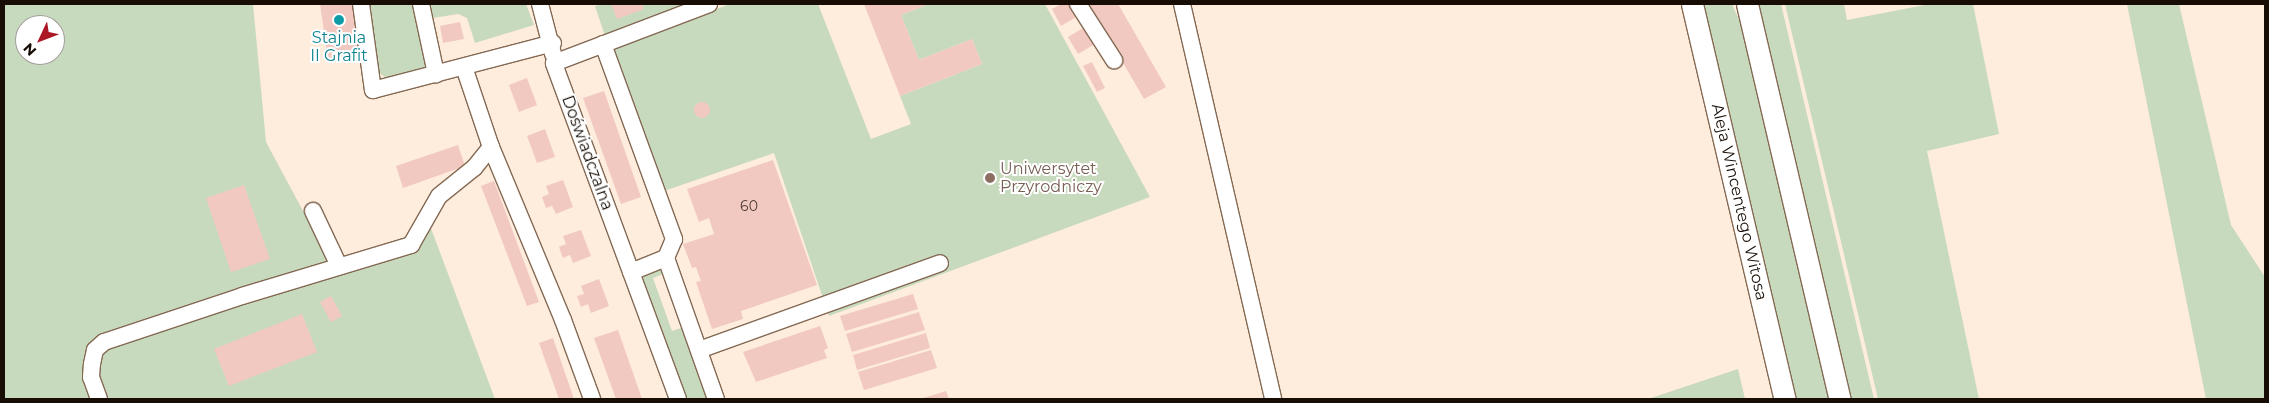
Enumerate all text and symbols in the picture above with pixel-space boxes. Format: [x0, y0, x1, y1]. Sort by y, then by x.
marker: Stajnia II Grafit [333, 14, 345, 26]
north arrow [15, 15, 65, 65]
place label: Stajnia II Grafit [310, 28, 368, 66]
text: N [19, 39, 40, 60]
street label: Doświadczalna [557, 93, 617, 213]
street label: Aleja Wincentego Witosa [1707, 102, 1771, 302]
place label: Uniwersytet Przyrodniczy [1000, 159, 1102, 197]
marker: Uniwersytet Przyrodniczy [984, 172, 996, 184]
house number: 60 [740, 198, 758, 214]

